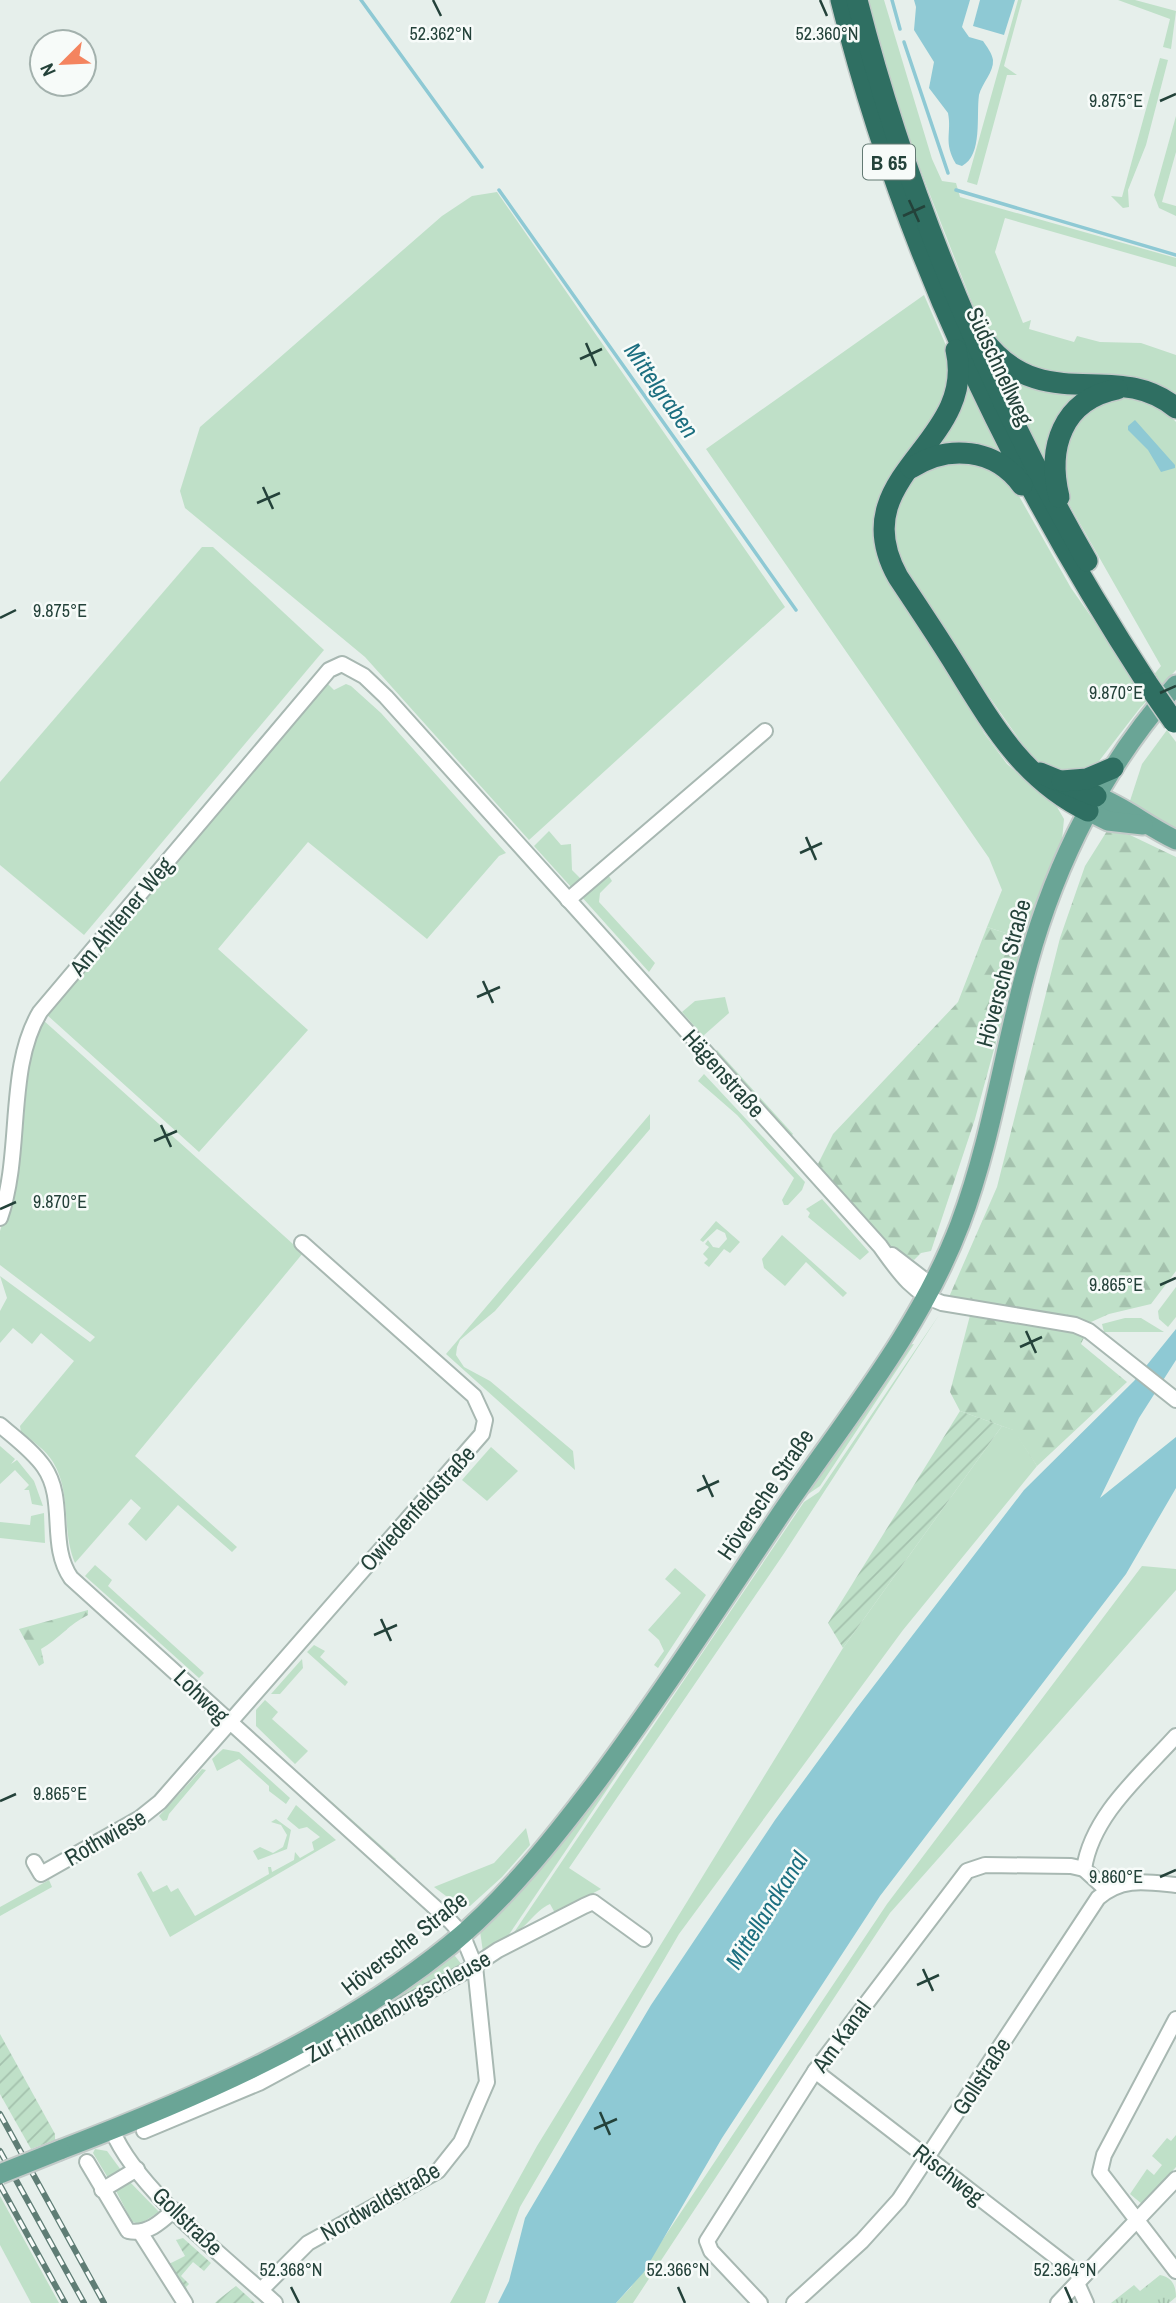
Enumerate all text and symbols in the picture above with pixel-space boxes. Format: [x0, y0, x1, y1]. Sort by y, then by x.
text: 52.362°N [410, 21, 473, 46]
text: 52.360°N [796, 21, 859, 46]
north arrow [28, 28, 98, 98]
text: N [33, 59, 62, 80]
text: 9.875°E [1089, 88, 1143, 113]
road number: B 65 [863, 144, 915, 180]
street label: Südschnellweg [959, 302, 1041, 430]
water label: Mittelgraben [618, 336, 706, 444]
text: 9.875°E [33, 598, 87, 623]
text: 9.870°E [1089, 680, 1143, 705]
street label: Am Ahltener Weg [61, 850, 180, 983]
street label: Höversche Straße [968, 896, 1038, 1050]
street label: Hägenstraße [676, 1022, 772, 1124]
text: 9.870°E [33, 1189, 87, 1214]
text: 9.865°E [1089, 1272, 1143, 1297]
street label: Höversche Straße [710, 1422, 820, 1566]
street label: Owiedenfeldstraße [352, 1438, 482, 1578]
street label: Lohweg [167, 1662, 237, 1730]
text: 9.865°E [33, 1781, 87, 1806]
street label: Rothwiese [59, 1801, 151, 1873]
water label: Mittellandkanal [717, 1845, 815, 1975]
text: 9.860°E [1089, 1864, 1143, 1889]
street label: Höversche Straße [335, 1884, 473, 2002]
street label: Zur Hindenburgschleuse [300, 1942, 496, 2070]
street label: Am Kanal [804, 1994, 878, 2079]
street label: Gollstraße [944, 2031, 1018, 2121]
street label: Rischweg [907, 2136, 992, 2212]
street label: Nordwaldstraße [315, 2154, 445, 2248]
street label: Gollstraße [146, 2180, 230, 2262]
text: 52.368°N [260, 2257, 323, 2282]
text: 52.366°N [647, 2257, 710, 2282]
text: 52.364°N [1034, 2257, 1097, 2282]

